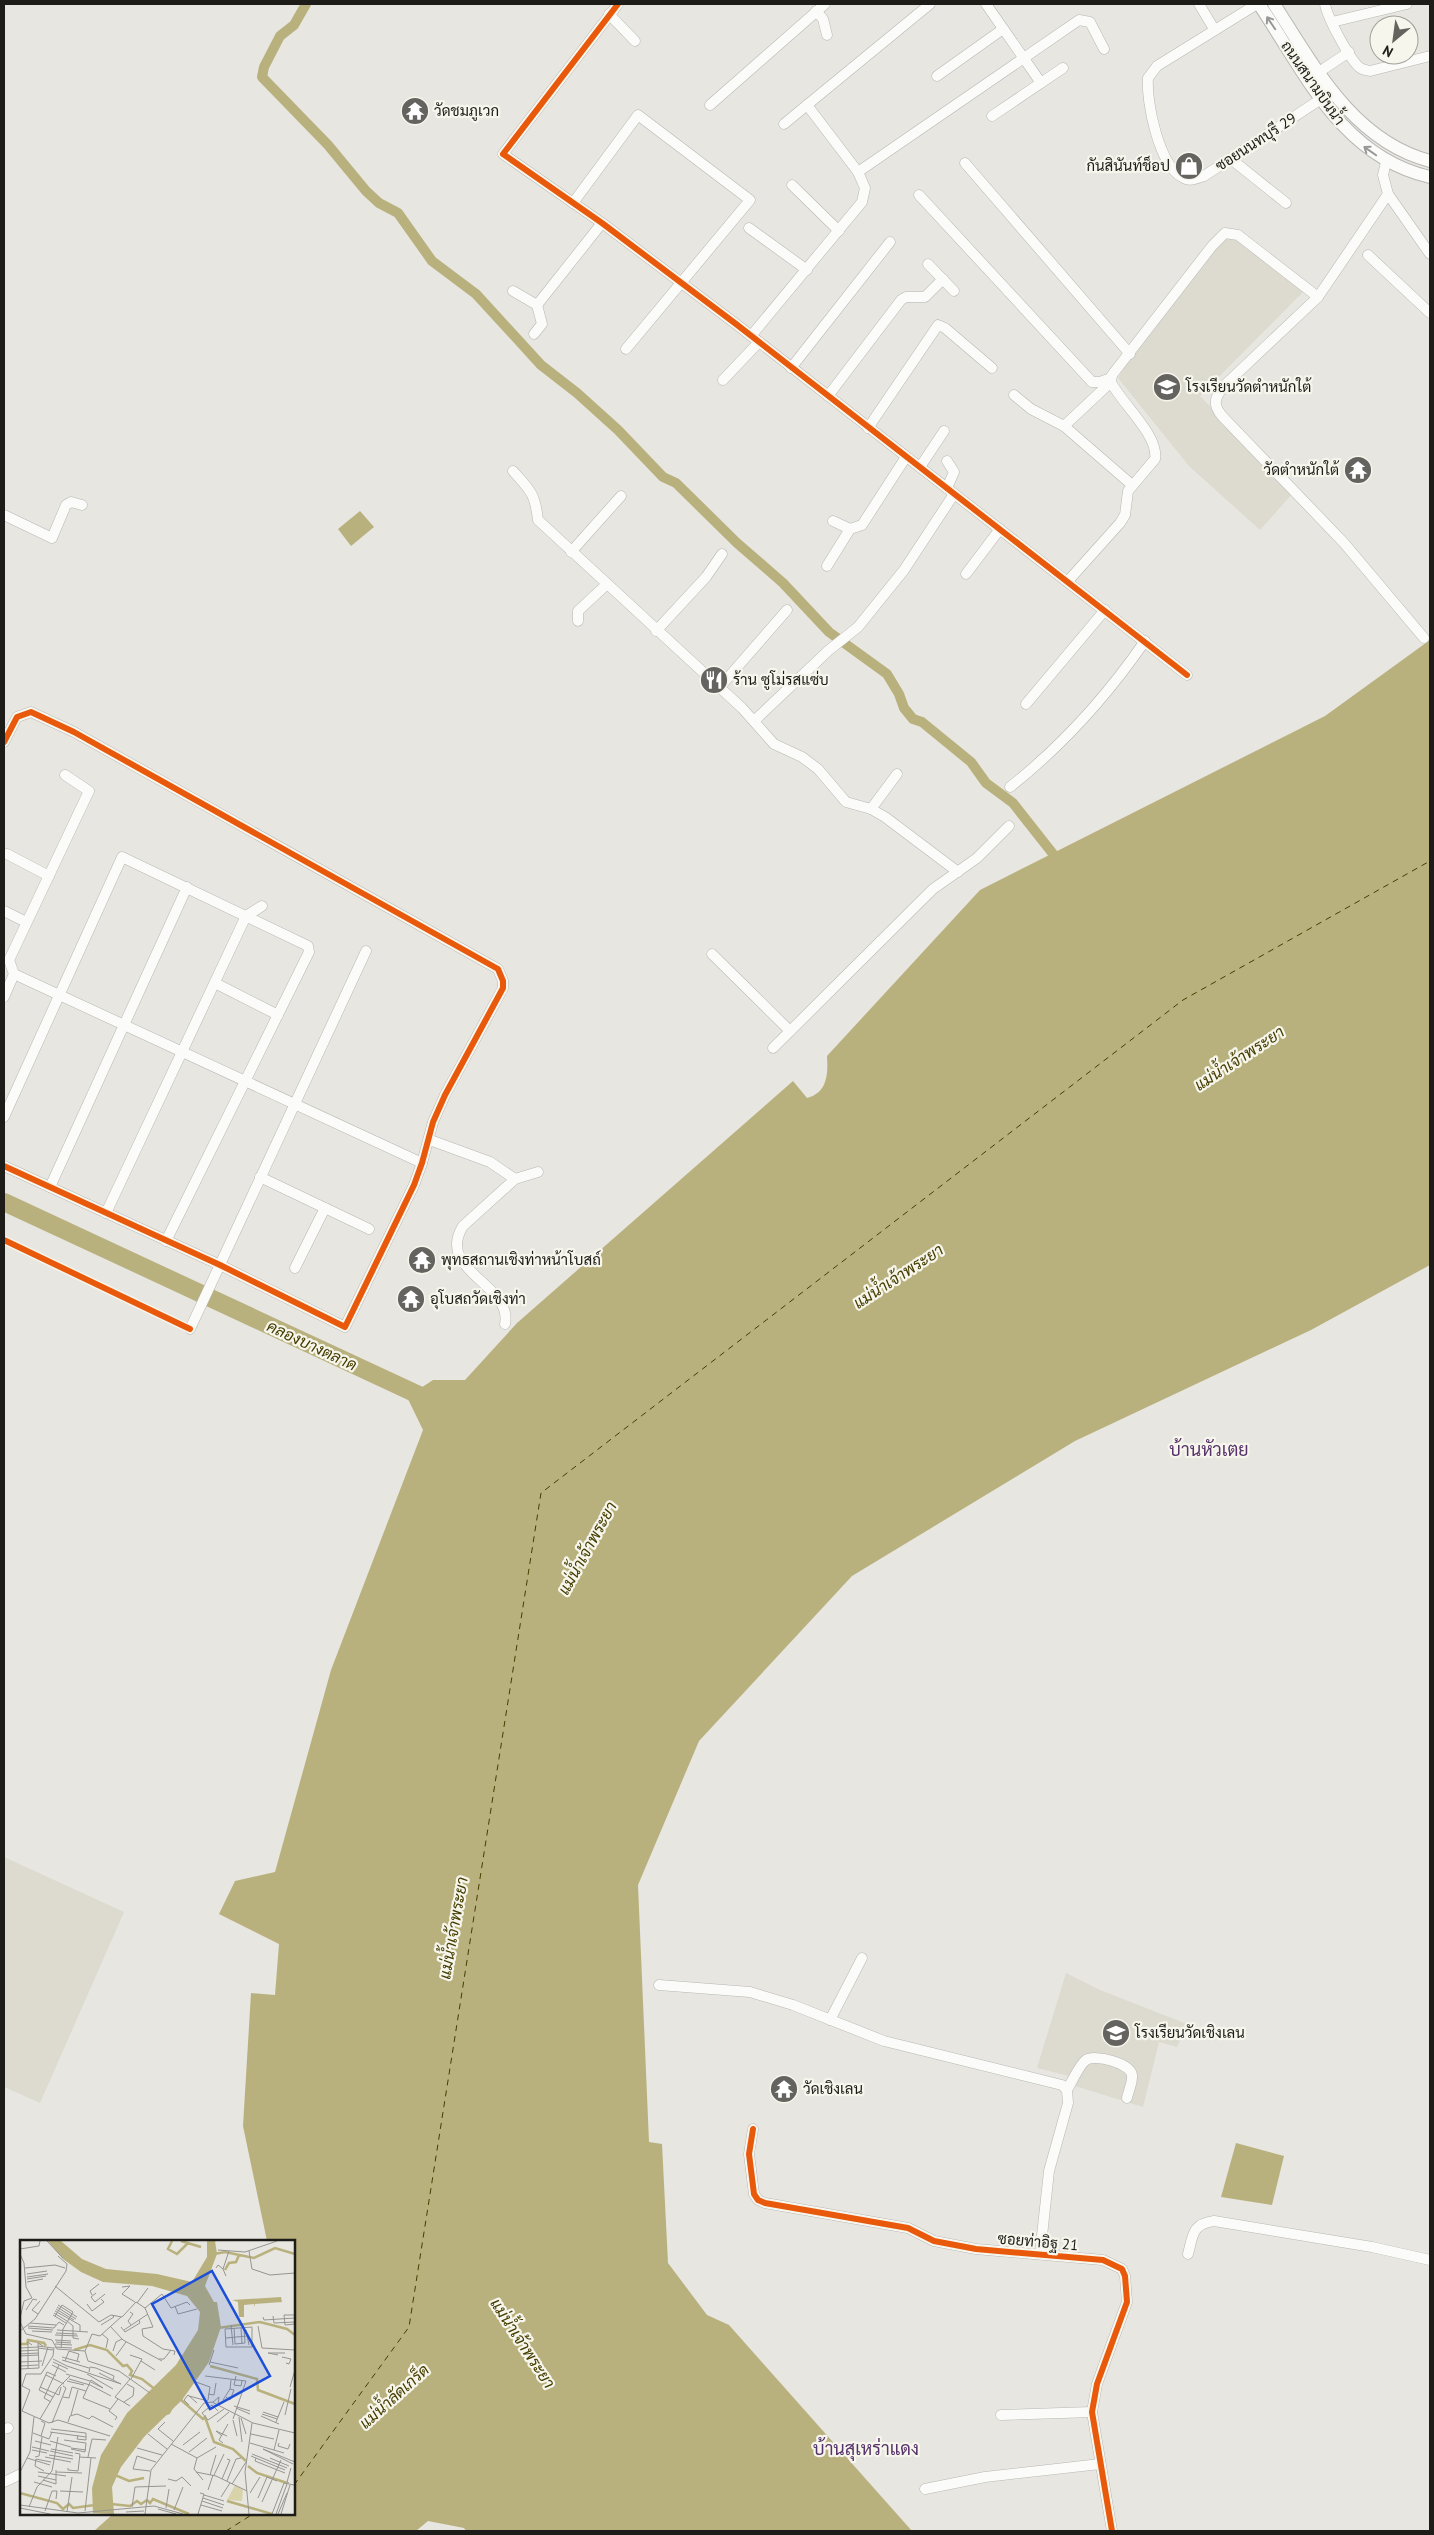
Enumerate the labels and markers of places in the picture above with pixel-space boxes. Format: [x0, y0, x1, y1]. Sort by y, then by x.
temple icon: วัดชมภูเวก [400, 96, 430, 126]
place label: วัดชมภูเวก [434, 101, 499, 121]
shop icon: กันสินันท์ช็อป [1174, 151, 1204, 181]
place label: กันสินันท์ช็อป [1086, 155, 1170, 175]
school or university icon: โรงเรียนวัดตำหนักใต้ [1152, 372, 1182, 402]
place label: โรงเรียนวัดตำหนักใต้ [1185, 377, 1312, 396]
temple icon: วัดตำหนักใต้ [1343, 455, 1373, 485]
place label: วัดตำหนักใต้ [1264, 460, 1340, 479]
restaurant icon: ร้าน ซูโม่รสแซ่บ [699, 665, 729, 695]
place label: ร้าน ซูโม่รสแซ่บ [733, 670, 829, 690]
temple icon: พุทธสถานเชิงท่าหน้าโบสถ์ [407, 1245, 437, 1275]
place label: พุทธสถานเชิงท่าหน้าโบสถ์ [441, 1250, 601, 1271]
temple icon: อุโบสถวัดเชิงท่า [396, 1284, 426, 1314]
place label: อุโบสถวัดเชิงท่า [430, 1289, 526, 1310]
school or university icon: โรงเรียนวัดเชิงเลน [1101, 2018, 1131, 2048]
place label: โรงเรียนวัดเชิงเลน [1134, 2023, 1245, 2042]
temple icon: วัดเชิงเลน [769, 2074, 799, 2104]
place label: วัดเชิงเลน [803, 2079, 863, 2098]

